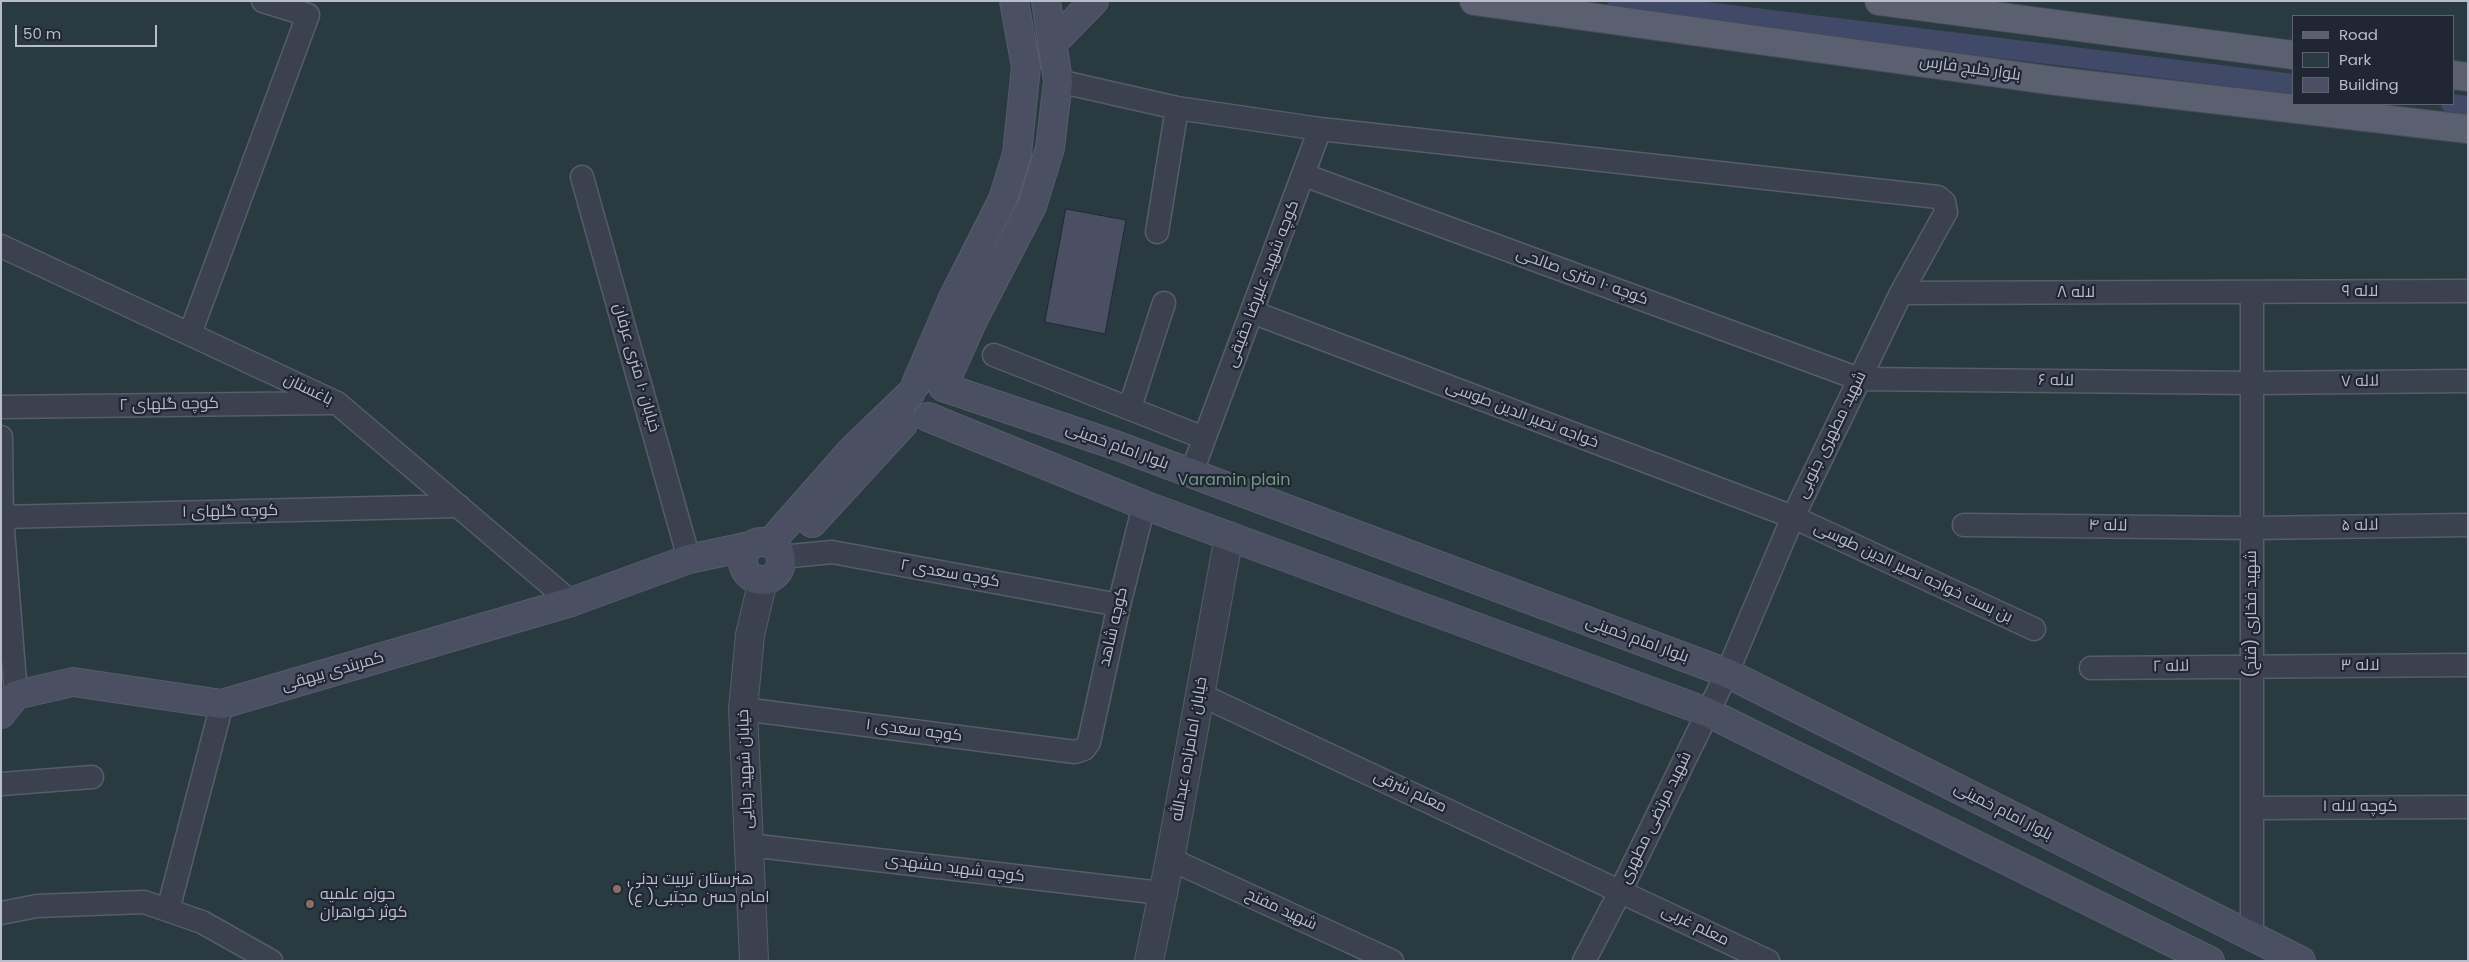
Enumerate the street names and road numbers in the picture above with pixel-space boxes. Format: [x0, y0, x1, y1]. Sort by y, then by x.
street label: بلوار خلیج فارس [1918, 52, 2022, 86]
street label: کوچه شهید علیرضا حقیقی [1222, 198, 1304, 370]
street label: کوچه ۱۰ متری صالحی [1513, 244, 1651, 310]
street label: لاله ۹ [2342, 282, 2378, 302]
street label: لاله ۸ [2057, 283, 2095, 303]
street label: خیابان ۱۰ متری عرفان [608, 301, 664, 435]
street label: شهید مطهری جنوبی [1793, 368, 1871, 502]
street label: باغستان [280, 370, 336, 410]
street label: لاله ۶ [2038, 371, 2074, 391]
street label: لاله ۷ [2341, 372, 2379, 392]
street label: خواجه نصیر الدین طوسی [1443, 377, 1601, 453]
street label: کوچه گلهای ۲ [119, 395, 219, 415]
street label: بلوار امام خمینی [1063, 420, 1171, 474]
street label: کوچه گلهای ۱ [182, 502, 278, 522]
street label: لاله ۴ [2088, 516, 2128, 536]
street label: لاله ۵ [2341, 516, 2379, 536]
street label: بن بست خواجه نصیر الدین طوسی [1811, 518, 2015, 628]
street label: شهید فخاری (فتح) [2242, 550, 2262, 678]
street label: کوچه سعدی ۲ [899, 556, 1001, 592]
street label: کوچه شاهد [1096, 585, 1132, 669]
street label: بلوار امام خمینی [1583, 613, 1691, 667]
street label: کمربندی بیهقی [280, 648, 386, 696]
street label: لاله ۳ [2340, 656, 2380, 676]
street label: لاله ۲ [2153, 657, 2189, 677]
street label: خیابان امامزاده عبدالله [1168, 675, 1212, 823]
street label: خیابان شهید رجایی [734, 709, 758, 829]
street label: کوچه سعدی ۱ [865, 716, 963, 746]
street label: شهید مرتضی مطهری [1616, 749, 1696, 887]
street label: معلم شرقی [1370, 767, 1450, 817]
street label: بلوار امام خمینی [1951, 779, 2055, 845]
street label: کوچه لاله ۱ [2323, 797, 2397, 817]
street label: کوچه شهید مشهدی [884, 851, 1026, 887]
street label: شهید مفتح [1242, 885, 1320, 935]
street label: معلم غربی [1658, 901, 1732, 951]

